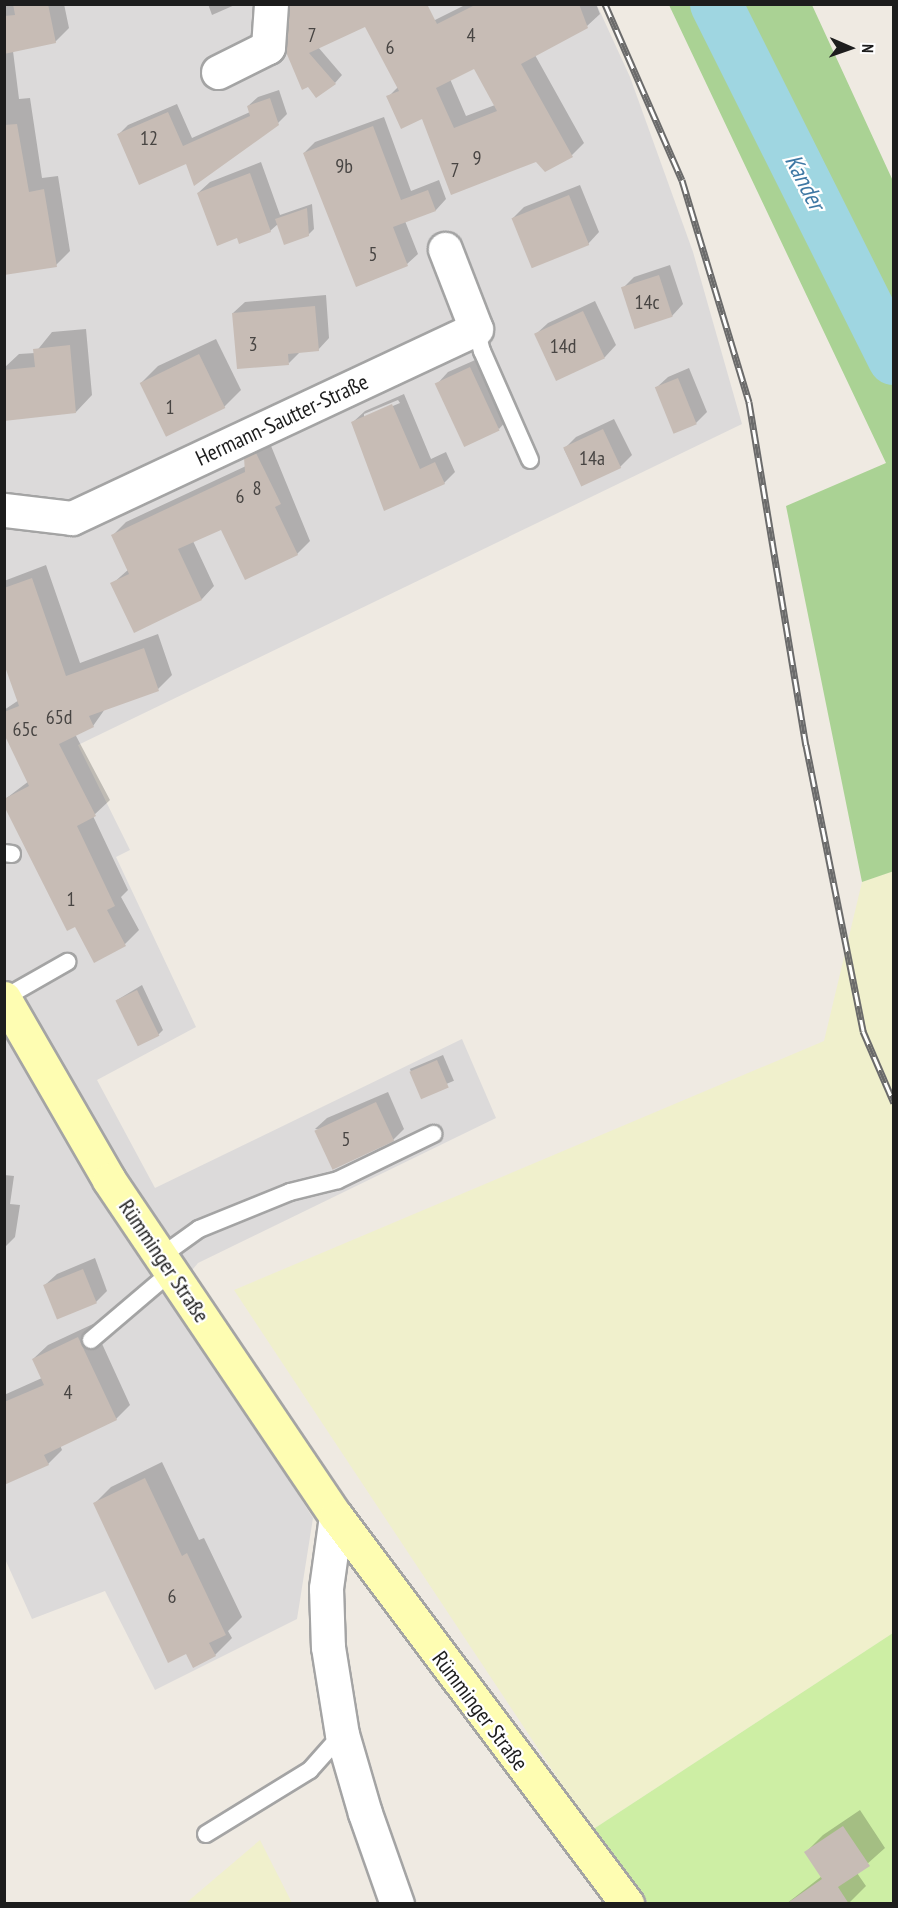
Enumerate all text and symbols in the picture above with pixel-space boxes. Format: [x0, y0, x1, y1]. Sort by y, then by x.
north arrow [820, 18, 880, 78]
house number: 7 [308, 23, 316, 47]
house number: 4 [467, 23, 475, 47]
house number: 6 [386, 35, 394, 59]
text: N [858, 44, 878, 53]
house number: 12 [140, 126, 158, 150]
house number: 9 [473, 146, 481, 170]
water label: Kander [779, 149, 831, 215]
house number: 9b [335, 154, 353, 178]
house number: 7 [451, 158, 459, 182]
house number: 5 [369, 242, 377, 266]
house number: 14c [634, 290, 660, 314]
house number: 3 [249, 332, 257, 356]
house number: 14d [550, 334, 576, 358]
street label: Hermann-Sautter-Straße [192, 369, 372, 471]
house number: 1 [166, 395, 174, 419]
house number: 14a [579, 446, 605, 470]
house number: 8 [253, 476, 261, 500]
house number: 6 [236, 484, 244, 508]
house number: 65d [46, 705, 72, 729]
house number: 65c [12, 717, 38, 741]
house number: 1 [67, 887, 75, 911]
house number: 5 [342, 1127, 350, 1151]
street label: Rümminger Straße [113, 1195, 215, 1327]
house number: 4 [64, 1380, 72, 1404]
house number: 6 [168, 1584, 176, 1608]
street label: Rümminger Straße [427, 1646, 533, 1776]

